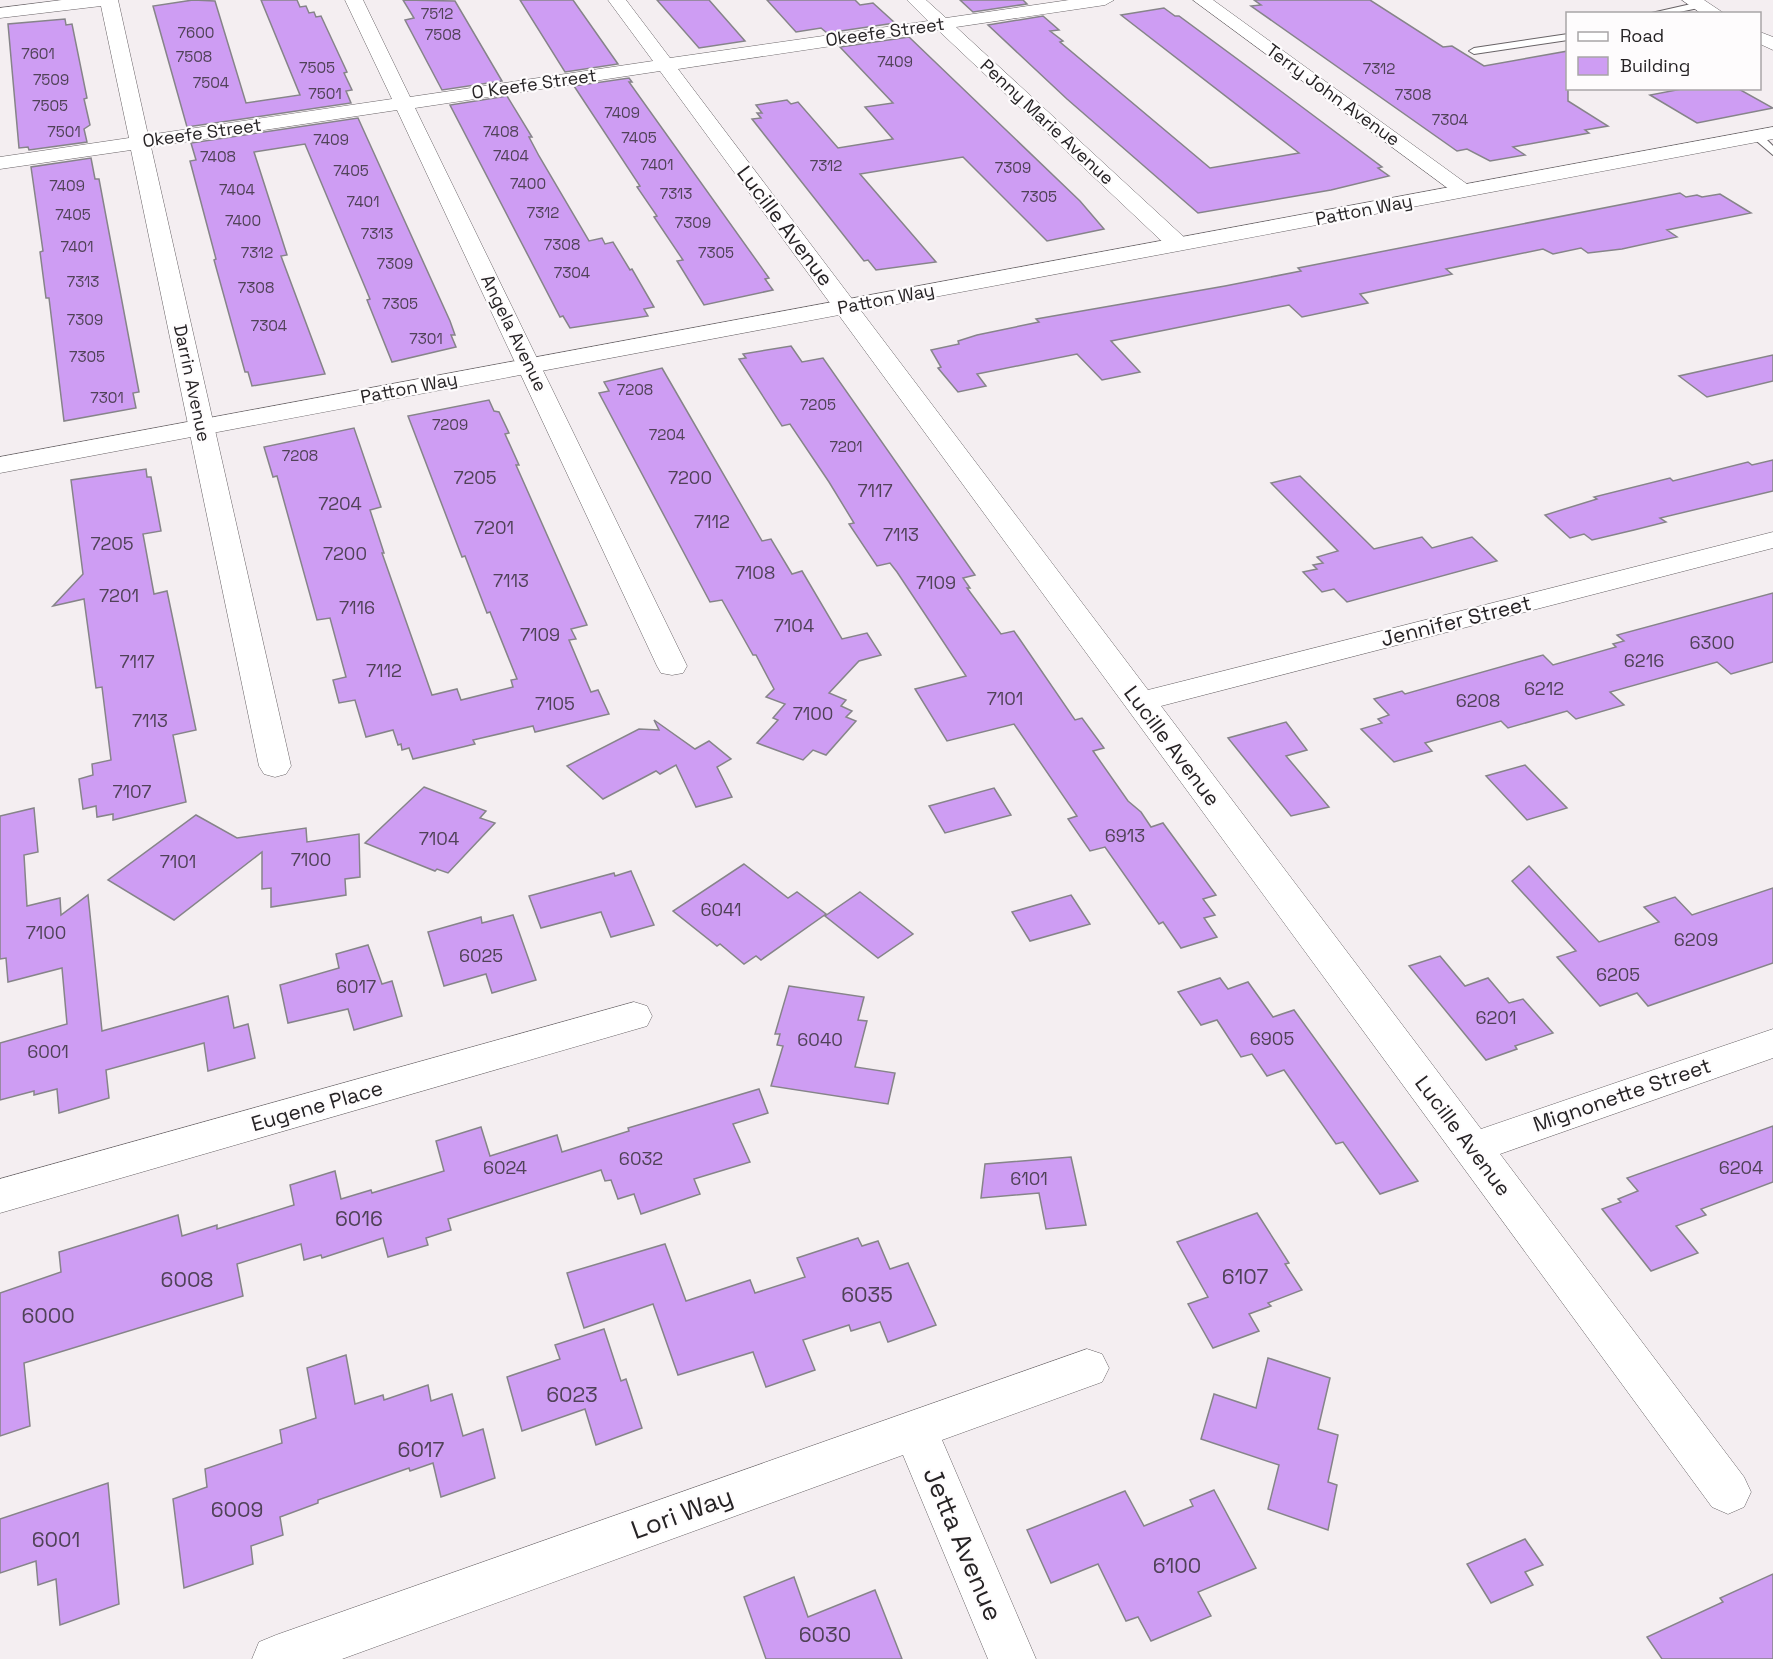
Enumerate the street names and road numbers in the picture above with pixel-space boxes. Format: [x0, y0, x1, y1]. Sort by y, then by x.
street label: Okeefe Street [824, 12, 946, 51]
street label: Terry John Avenue [1262, 38, 1405, 151]
street label: Penny Marie Avenue [976, 54, 1119, 190]
street label: O Keefe Street [470, 63, 598, 104]
street label: Okeefe Street [141, 113, 263, 152]
street label: Lucille Avenue [731, 160, 839, 291]
street label: Patton Way [1313, 189, 1414, 230]
street label: Angela Avenue [476, 271, 553, 395]
street label: Patton Way [835, 278, 936, 319]
street label: Darrin Avenue [169, 322, 216, 444]
street label: Patton Way [358, 367, 459, 408]
street label: Jennifer Street [1378, 589, 1534, 652]
street label: Lucille Avenue [1118, 680, 1226, 811]
street label: Mignonette Street [1529, 1051, 1714, 1138]
street label: Lucille Avenue [1409, 1070, 1517, 1201]
street label: Eugene Place [248, 1074, 386, 1137]
street label: Jetta Avenue [915, 1462, 1011, 1626]
street label: Lori Way [626, 1479, 738, 1547]

